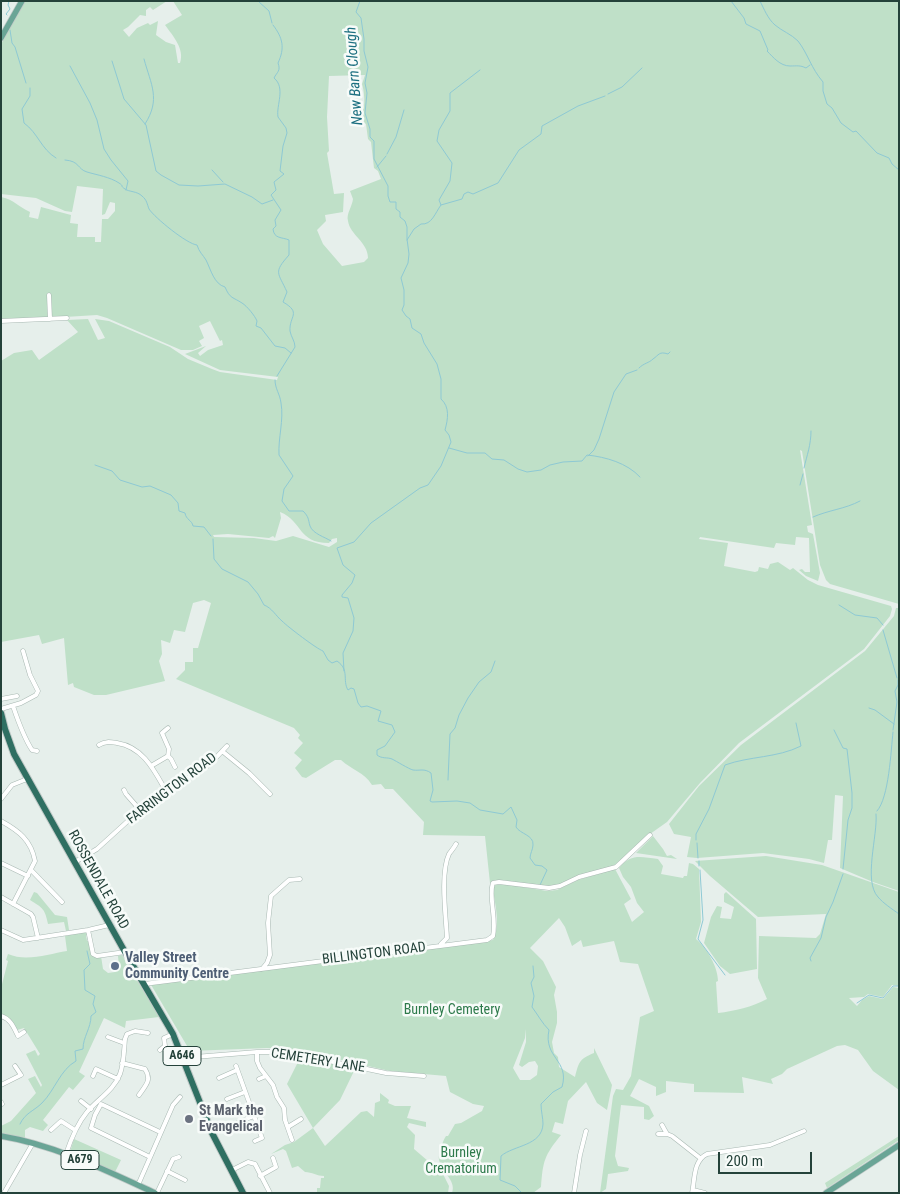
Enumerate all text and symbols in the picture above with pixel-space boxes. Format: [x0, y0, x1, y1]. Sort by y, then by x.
water label: New Barn Clough [343, 26, 367, 126]
street label: FARRINGTON ROAD [124, 750, 220, 828]
street label: ROSSENDALE ROAD [64, 828, 132, 932]
street label: BILLINGTON ROAD [321, 939, 427, 969]
place label: Valley Street Community Centre [125, 950, 229, 982]
marker: Valley Street Community Centre [109, 960, 121, 972]
park label: Burnley Cemetery [404, 1002, 500, 1018]
street label: CEMETERY LANE [270, 1045, 366, 1077]
road number: A646 [163, 1046, 201, 1066]
place label: St Mark the Evangelical [199, 1103, 264, 1136]
marker: St Mark the Evangelical [183, 1113, 195, 1125]
scale bar [720, 1142, 814, 1174]
park label: Burnley Crematorium [425, 1145, 497, 1178]
road number: A679 [61, 1150, 99, 1170]
text: 200 m [726, 1152, 763, 1170]

